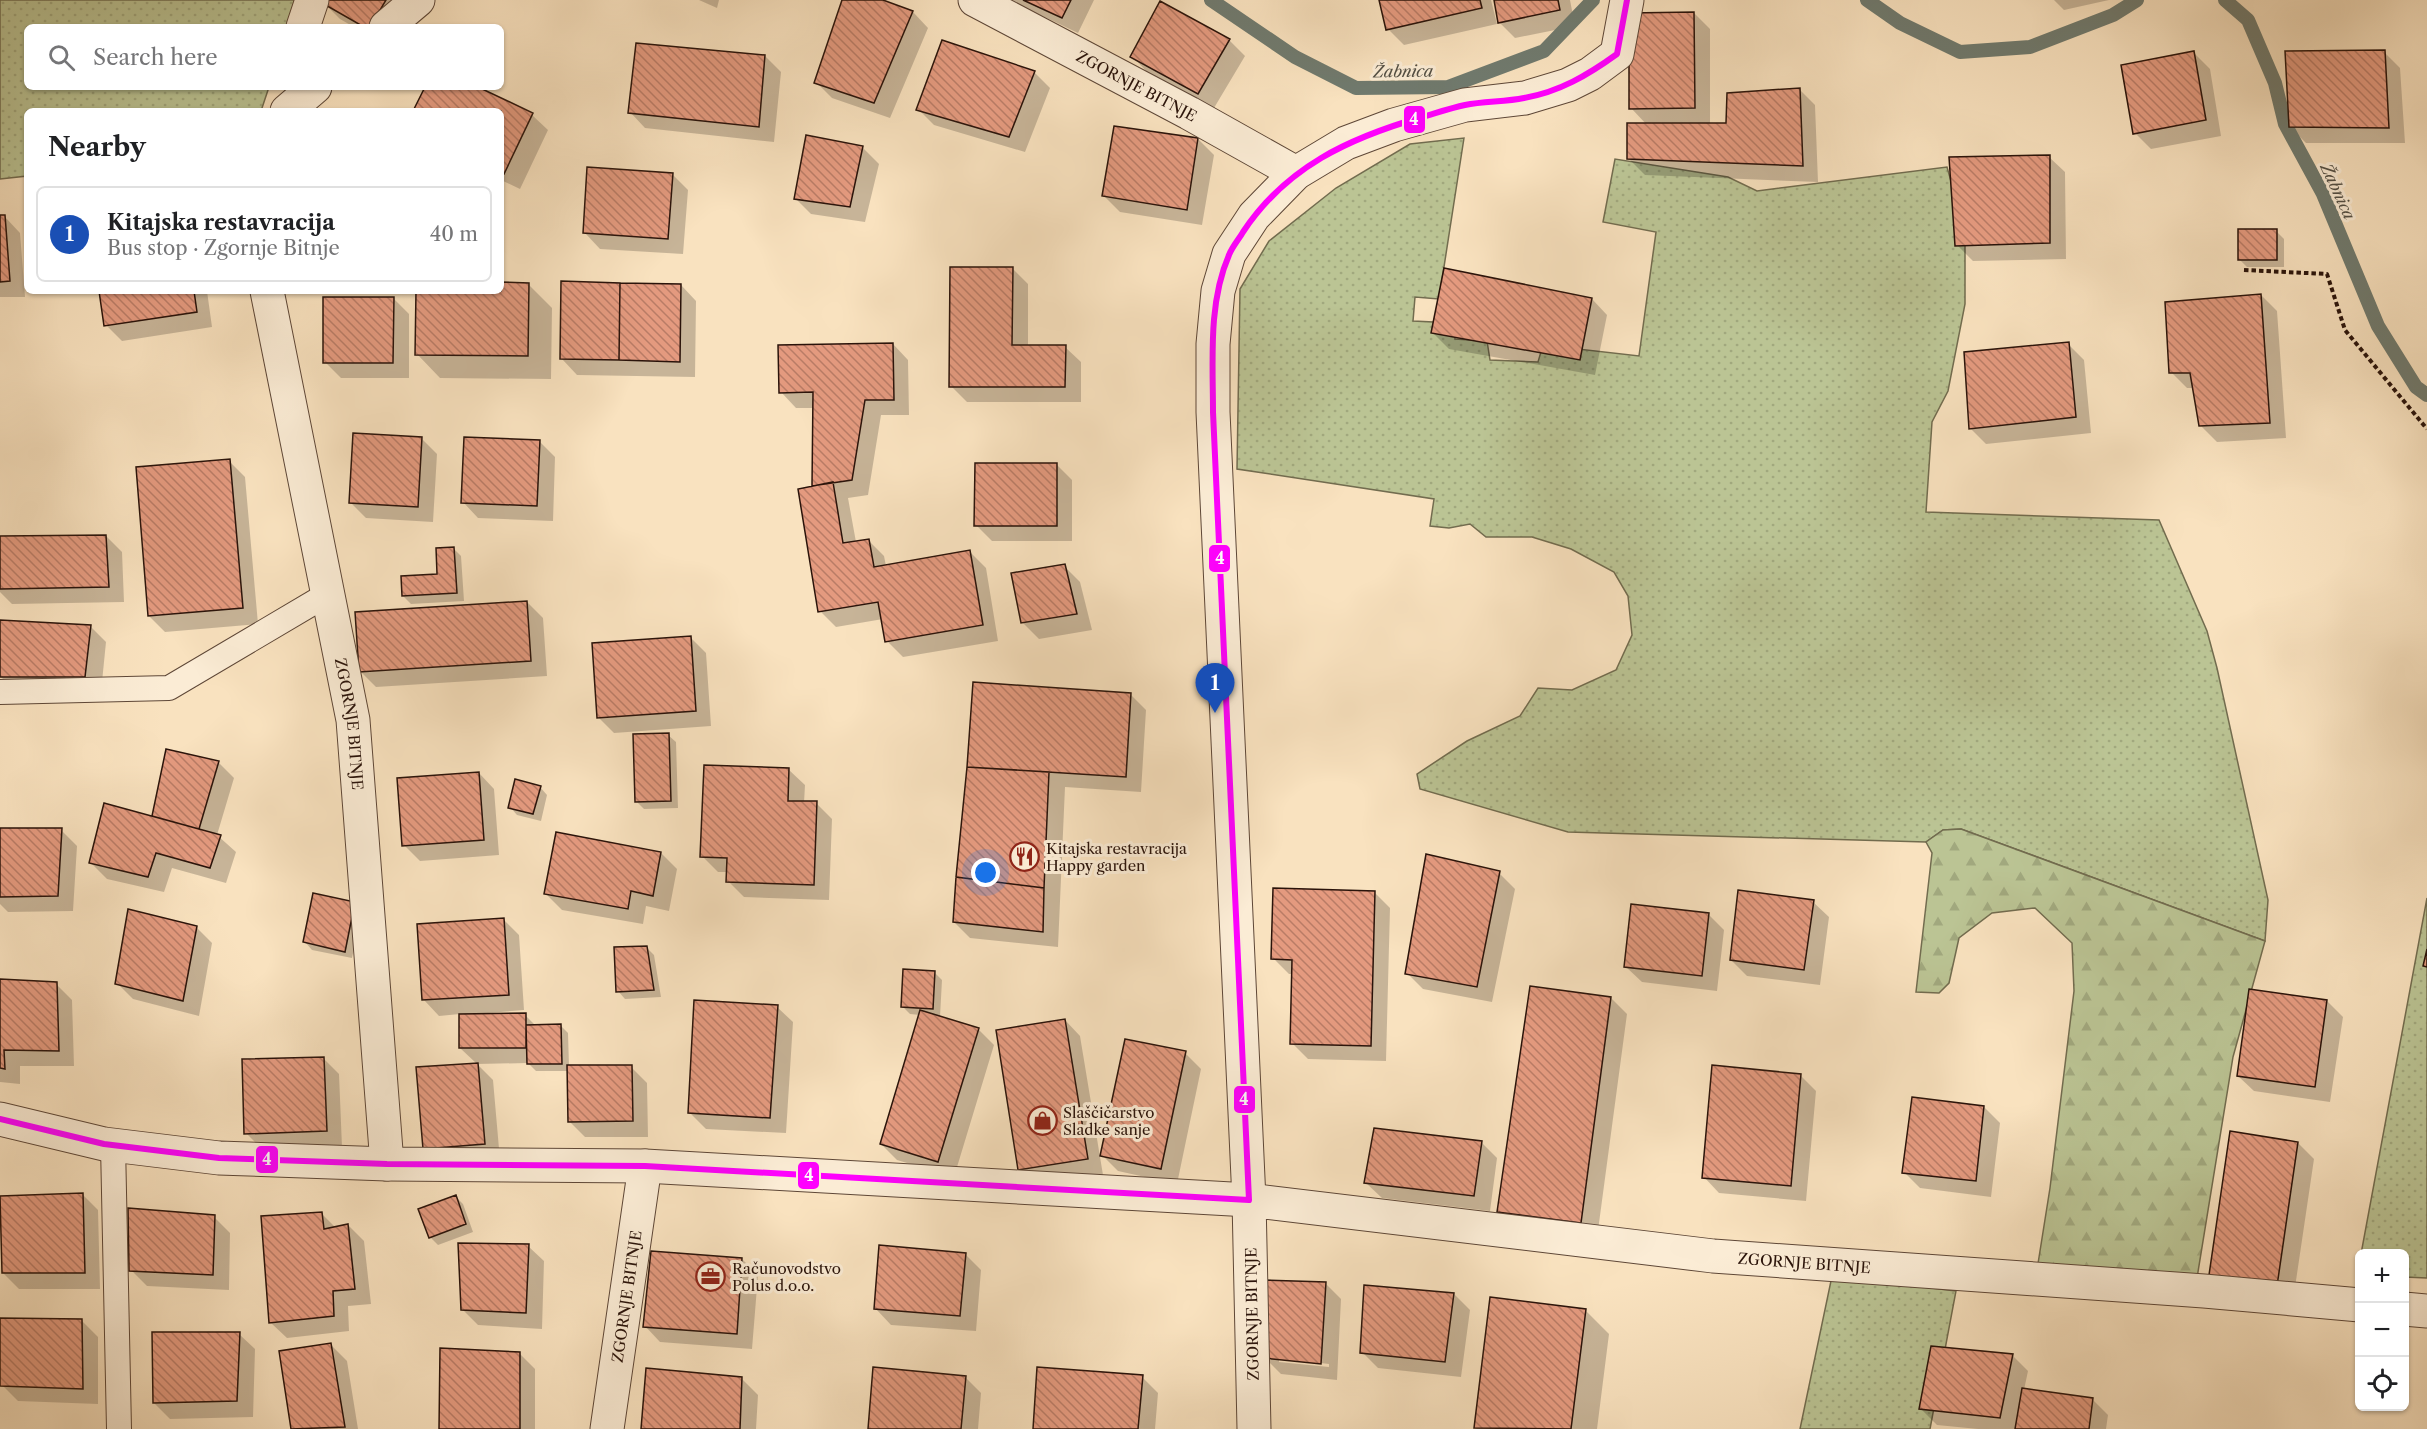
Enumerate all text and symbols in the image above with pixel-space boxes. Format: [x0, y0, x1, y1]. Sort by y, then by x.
search box [24, 24, 504, 90]
icon: search [45, 41, 78, 74]
text: Search here [93, 44, 218, 71]
street label: ZGORNJE BITNJE [1073, 46, 1200, 125]
water label: Žabnica [1372, 60, 1434, 82]
line badge: 4 [1403, 105, 1426, 134]
text: 4 [1409, 109, 1419, 129]
text: Nearby [48, 131, 146, 163]
water label: Žabnica [2316, 158, 2360, 223]
text: Kitajska restavracija [107, 209, 335, 236]
text: 1 [65, 222, 74, 246]
text: 40 m [430, 222, 478, 246]
text: Bus stop · Zgornje Bitnje [107, 236, 340, 260]
line badge: 4 [1208, 544, 1231, 573]
text: 4 [1215, 548, 1225, 568]
street label: ZGORNJE BITNJE [331, 656, 368, 791]
pin: 1 [1196, 664, 1234, 713]
place label: Kitajska restavracija Happy garden [1046, 839, 1187, 875]
restaurant icon: Kitajska restavracija Happy garden [1009, 841, 1041, 873]
your location [971, 858, 1000, 887]
line badge: 4 [1233, 1085, 1256, 1114]
text: 4 [1239, 1089, 1249, 1109]
place label: Slaščičarstvo Sladke sanje [1063, 1103, 1154, 1139]
shop icon: Slaščičarstvo Sladke sanje [1026, 1105, 1058, 1137]
line badge: 4 [255, 1145, 279, 1174]
text: 4 [262, 1149, 272, 1169]
line badge: 4 [797, 1161, 820, 1190]
text: 4 [804, 1165, 814, 1185]
street label: ZGORNJE BITNJE [607, 1229, 645, 1364]
street label: ZGORNJE BITNJE [1241, 1247, 1263, 1381]
street label: ZGORNJE BITNJE [1737, 1248, 1871, 1277]
map controls [2355, 1249, 2409, 1411]
button: + [2355, 1249, 2409, 1303]
place label: Računovodstvo Polus d.o.o. [732, 1259, 841, 1295]
office icon: Računovodstvo Polus d.o.o. [695, 1261, 727, 1293]
button: − [2355, 1303, 2409, 1357]
button: locate [2355, 1357, 2409, 1411]

